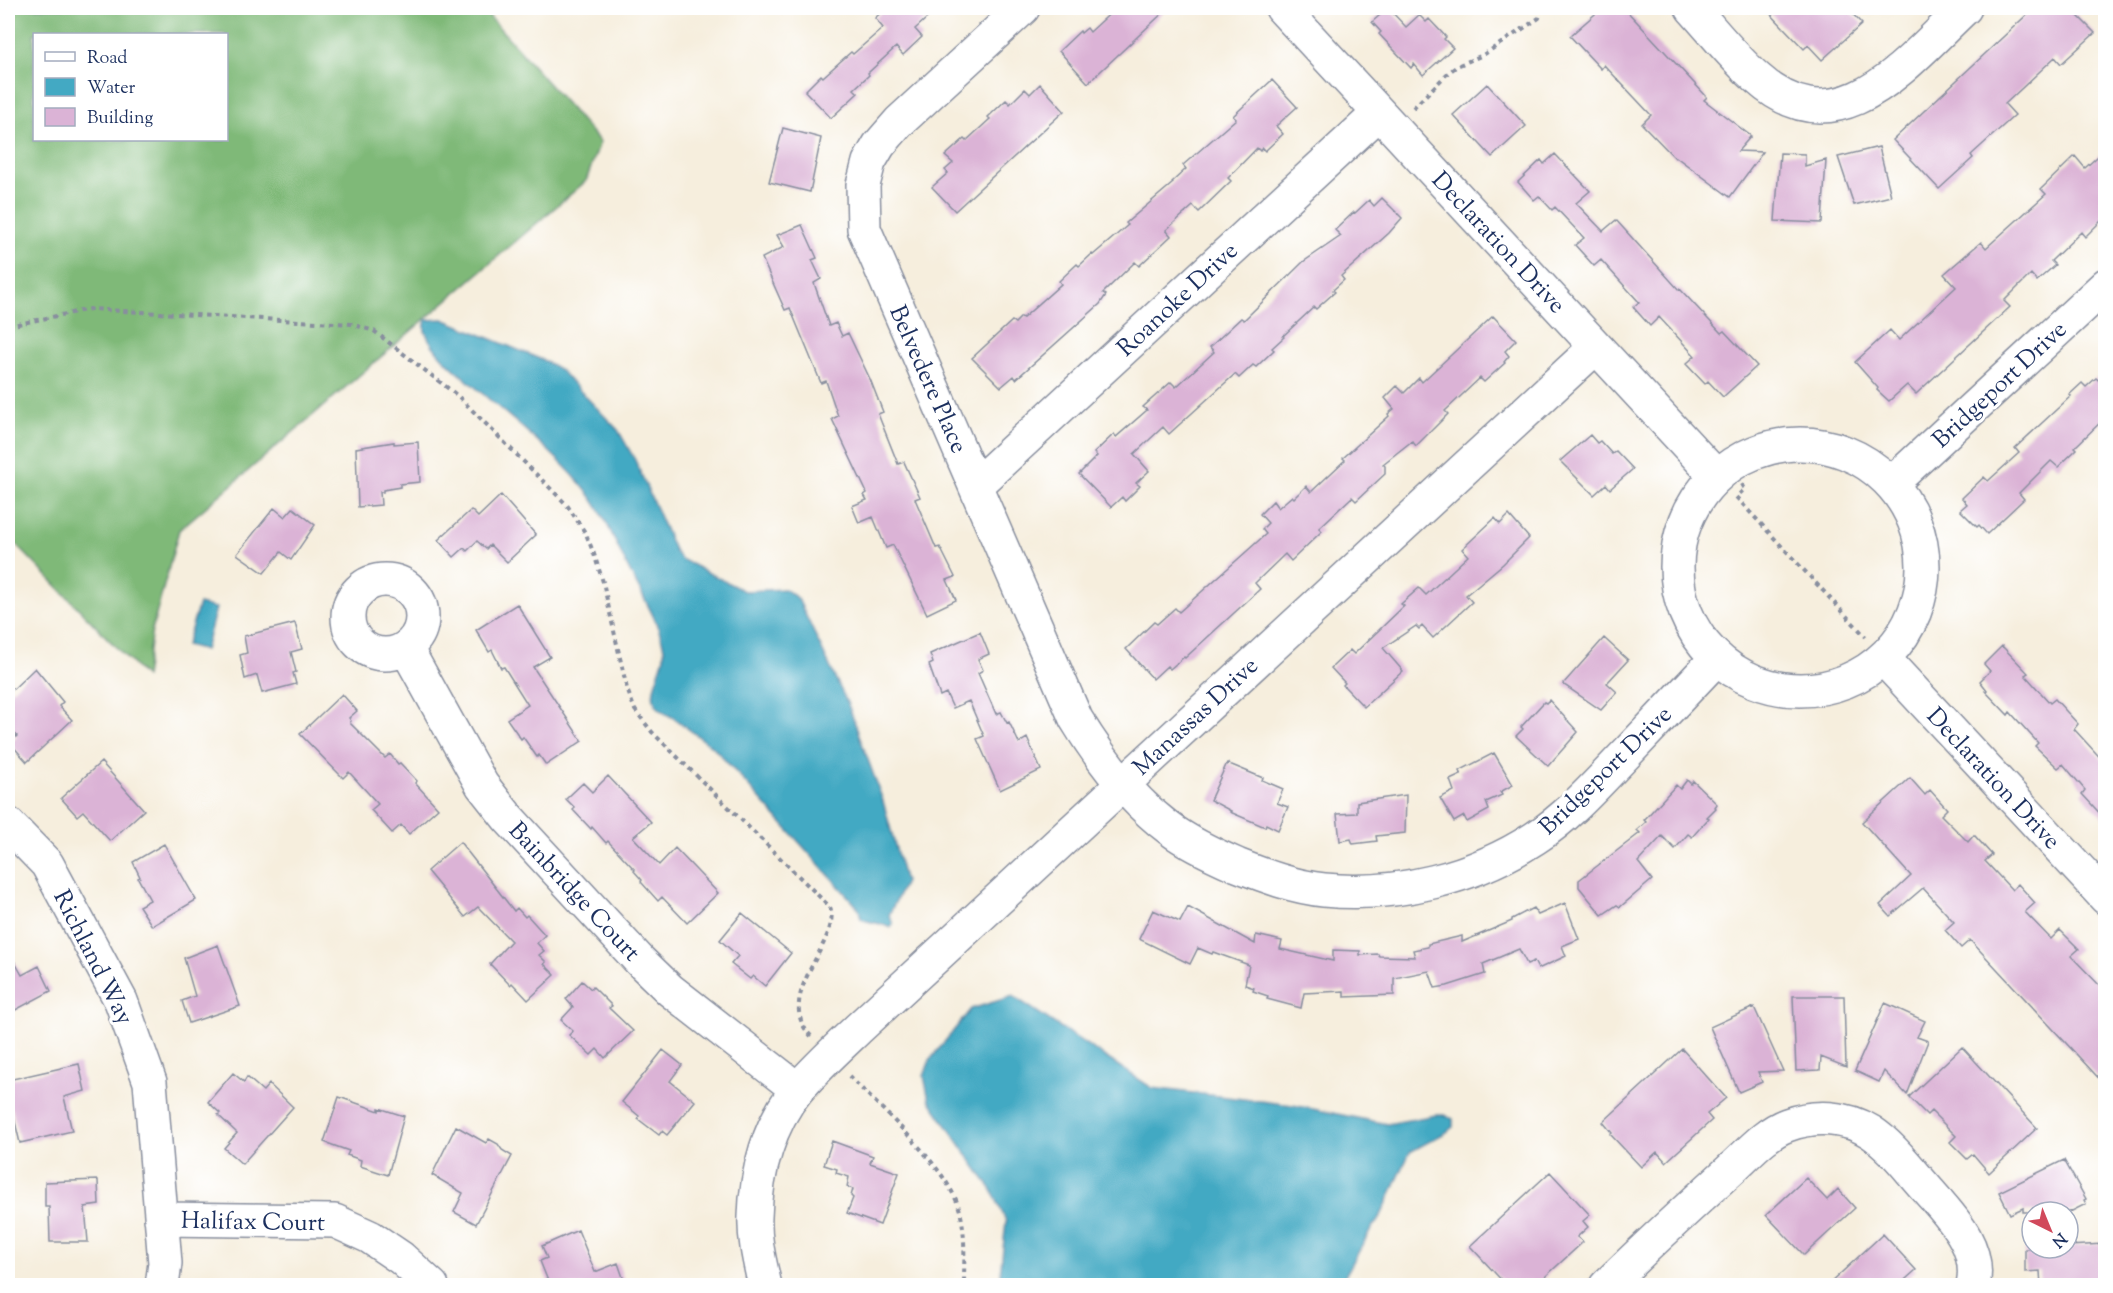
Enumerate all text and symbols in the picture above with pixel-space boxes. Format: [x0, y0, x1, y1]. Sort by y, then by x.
legend [33, 33, 228, 141]
text: Road [87, 46, 127, 72]
text: Water [87, 76, 136, 102]
text: Building [87, 106, 153, 132]
street label: Declaration Drive [1423, 165, 1572, 322]
street label: Roanoke Drive [1110, 235, 1246, 366]
street label: Belvedere Place [879, 301, 975, 459]
street label: Bridgeport Drive [1925, 314, 2075, 457]
street label: Manassas Drive [1126, 650, 1267, 785]
street label: Bridgeport Drive [1532, 699, 1680, 844]
street label: Declaration Drive [1918, 701, 2067, 858]
street label: Bainbridge Court [500, 815, 647, 970]
street label: Richland Way [44, 885, 141, 1031]
north arrow [2020, 1200, 2080, 1260]
street label: Halifax Court [181, 1205, 325, 1241]
text: N [2046, 1226, 2071, 1252]

